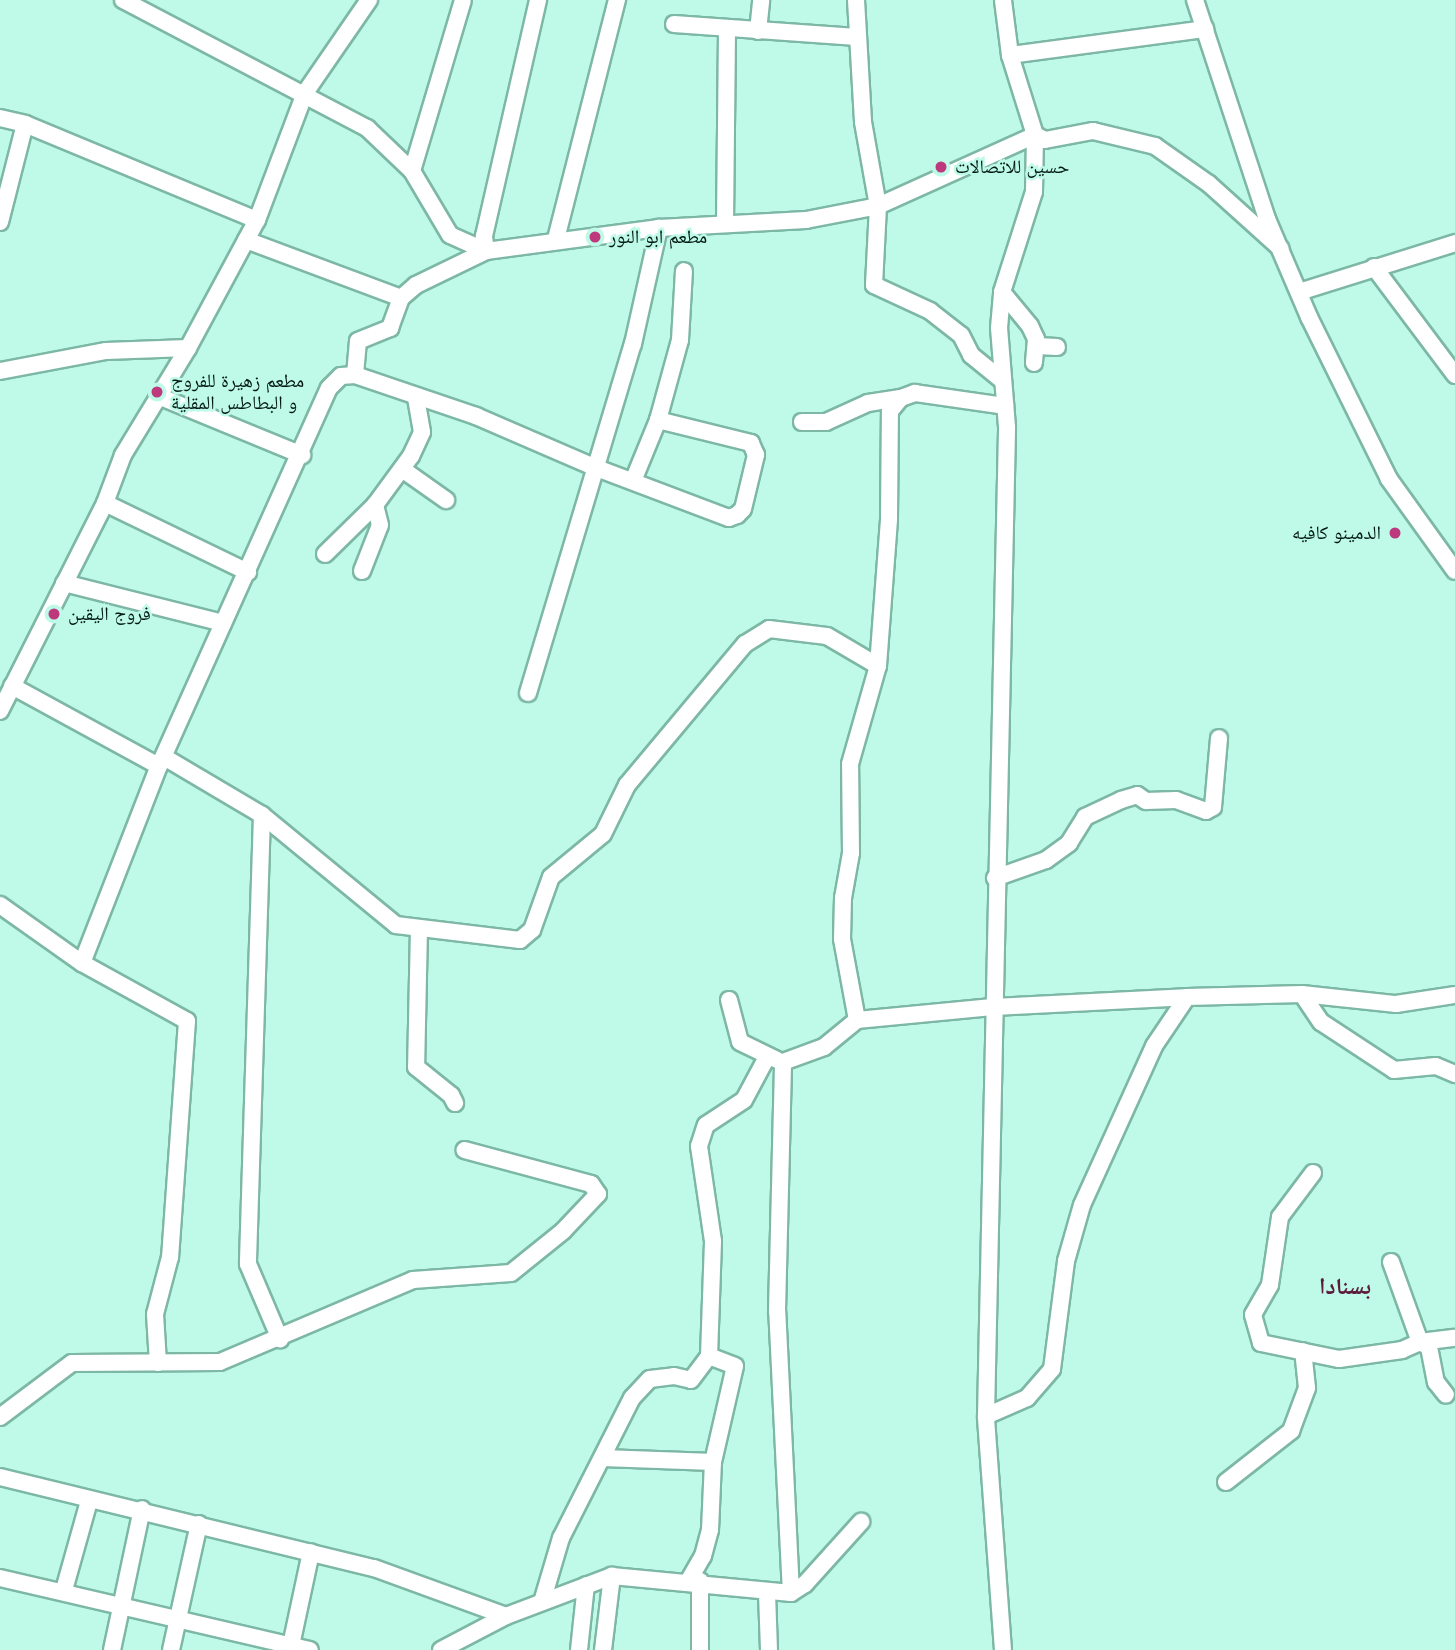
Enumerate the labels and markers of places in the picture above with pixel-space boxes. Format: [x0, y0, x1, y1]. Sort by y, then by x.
place label: حسين للاتصالات [955, 156, 1069, 178]
marker: حسين للاتصالات [933, 159, 949, 175]
place label: مطعم ابو النور [609, 226, 707, 248]
marker: مطعم ابو النور [587, 229, 603, 245]
place label: مطعم زهيرة للفروج و البطاطس المقلية [171, 370, 304, 414]
marker: مطعم زهيرة للفروج و البطاطس المقلية [149, 384, 165, 400]
place label: الدمينو كافيه [1292, 522, 1381, 544]
marker: الدمينو كافيه [1387, 525, 1403, 541]
place label: فروج اليقين [68, 603, 151, 625]
marker: فروج اليقين [46, 606, 62, 622]

